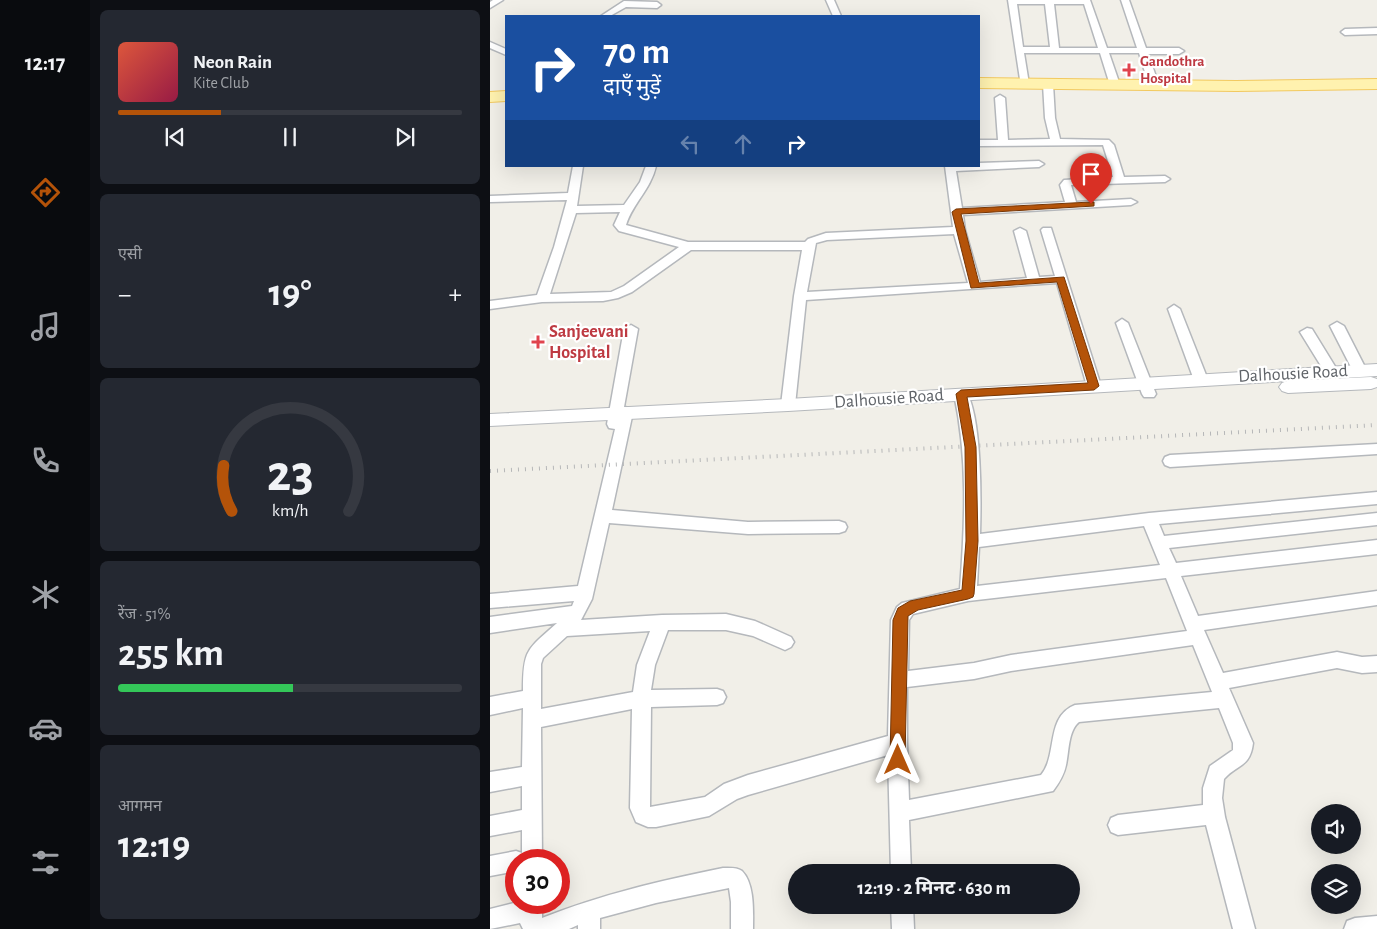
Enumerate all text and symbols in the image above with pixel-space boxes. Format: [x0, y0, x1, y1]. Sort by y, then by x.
icon: right [520, 35, 585, 100]
text: 70 m [603, 35, 670, 70]
text: 12:17 [25, 52, 65, 74]
text: Neon Rain [193, 53, 272, 72]
place label: Gandothra Hospital [1140, 54, 1204, 86]
marker: Gandothra Hospital [1122, 63, 1136, 77]
text: Kite Club [193, 75, 249, 91]
text: दाएँ मुड़ें [603, 76, 661, 98]
icon: previous [161, 123, 189, 151]
icon: pause [276, 123, 304, 151]
icon: next [391, 123, 419, 151]
icon: left [676, 130, 704, 158]
icon: ahead [729, 130, 757, 158]
icon: right [782, 130, 810, 158]
pin [1070, 153, 1112, 204]
icon: arrive [1077, 160, 1105, 188]
icon: directions [28, 175, 63, 210]
text: एसी [118, 246, 142, 262]
text: 19° [268, 275, 312, 313]
text: − [118, 281, 131, 309]
text: + [449, 281, 462, 309]
icon: music [28, 309, 63, 344]
place label: Sanjeevani Hospital [549, 323, 628, 362]
marker: Sanjeevani Hospital [531, 335, 545, 349]
street label: Dalhousie Road [1238, 362, 1348, 386]
street label: Dalhousie Road [834, 386, 944, 412]
icon: phone [28, 443, 63, 478]
text: 23 [267, 448, 313, 500]
text: km/h [272, 502, 308, 520]
icon: climate [28, 577, 63, 612]
text: रेंज · 51% [118, 606, 171, 622]
text: 255 km [118, 635, 224, 673]
icon: car [28, 711, 63, 746]
position arrow [871, 733, 923, 785]
text: आगमन [118, 798, 162, 814]
map controls [1311, 804, 1361, 914]
button: sound [1311, 804, 1361, 854]
text: 12:19 [118, 827, 190, 865]
icon: filters [28, 845, 63, 880]
speed limit sign: 30 [505, 849, 570, 914]
button: layers [1311, 864, 1361, 914]
text: 12:19 · 2 मिनट · 630 m [857, 879, 1011, 898]

